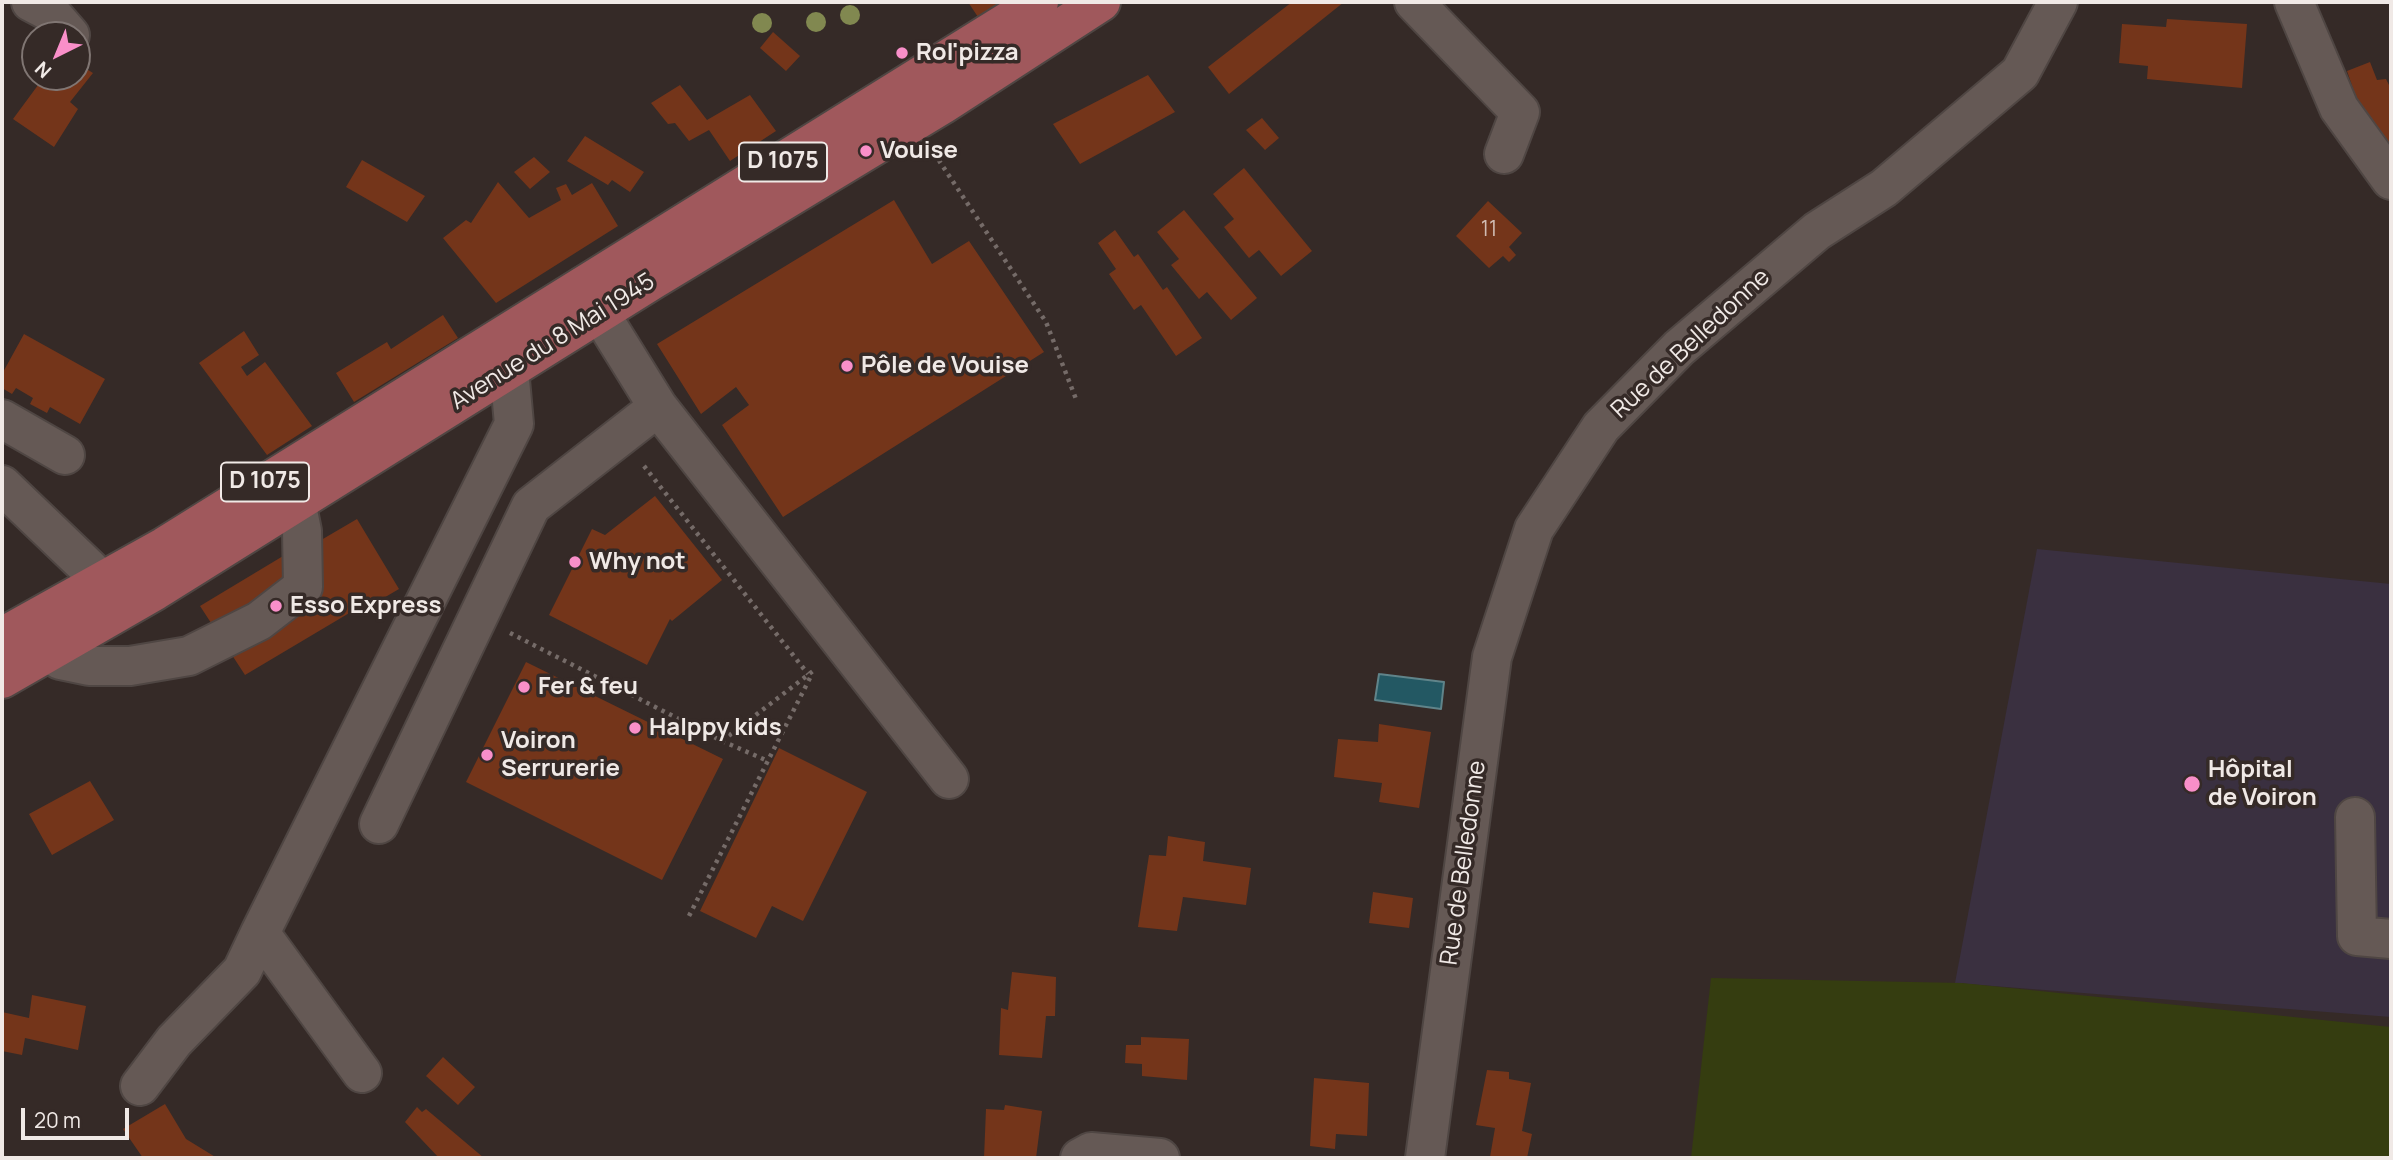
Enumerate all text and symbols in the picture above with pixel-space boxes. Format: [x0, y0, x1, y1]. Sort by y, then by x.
north arrow [21, 21, 91, 91]
place label: Rol'pizza [916, 39, 1019, 67]
marker: Rol'pizza [894, 45, 910, 61]
text: N [29, 56, 57, 84]
place label: Vouise [880, 137, 958, 165]
road number: D 1075 [739, 142, 827, 182]
marker: Vouise [858, 143, 874, 159]
house number: 11 [1481, 217, 1497, 243]
street label: Rue de Belledonne [1606, 263, 1776, 425]
street label: Avenue du 8 Mai 1945 [446, 267, 660, 417]
place label: Pôle de Vouise [861, 352, 1029, 380]
marker: Pôle de Vouise [839, 358, 855, 374]
road number: D 1075 [221, 462, 309, 502]
place label: Why not [589, 548, 686, 576]
marker: Why not [567, 554, 583, 570]
place label: Esso Express [290, 592, 442, 620]
marker: Esso Express [268, 598, 284, 614]
place label: Fer & feu [538, 673, 638, 701]
marker: Fer & feu [516, 679, 532, 695]
place label: Halppy kids [649, 714, 782, 742]
marker: Halppy kids [627, 720, 643, 736]
place label: Voiron Serrurerie [501, 727, 620, 783]
marker: Voiron Serrurerie [479, 747, 495, 763]
place label: Hôpital de Voiron [2208, 756, 2317, 812]
street label: Rue de Belledonne [1435, 759, 1493, 967]
marker: Hôpital de Voiron [2182, 774, 2202, 794]
scale bar [24, 1094, 133, 1138]
text: 20 m [34, 1106, 81, 1134]

